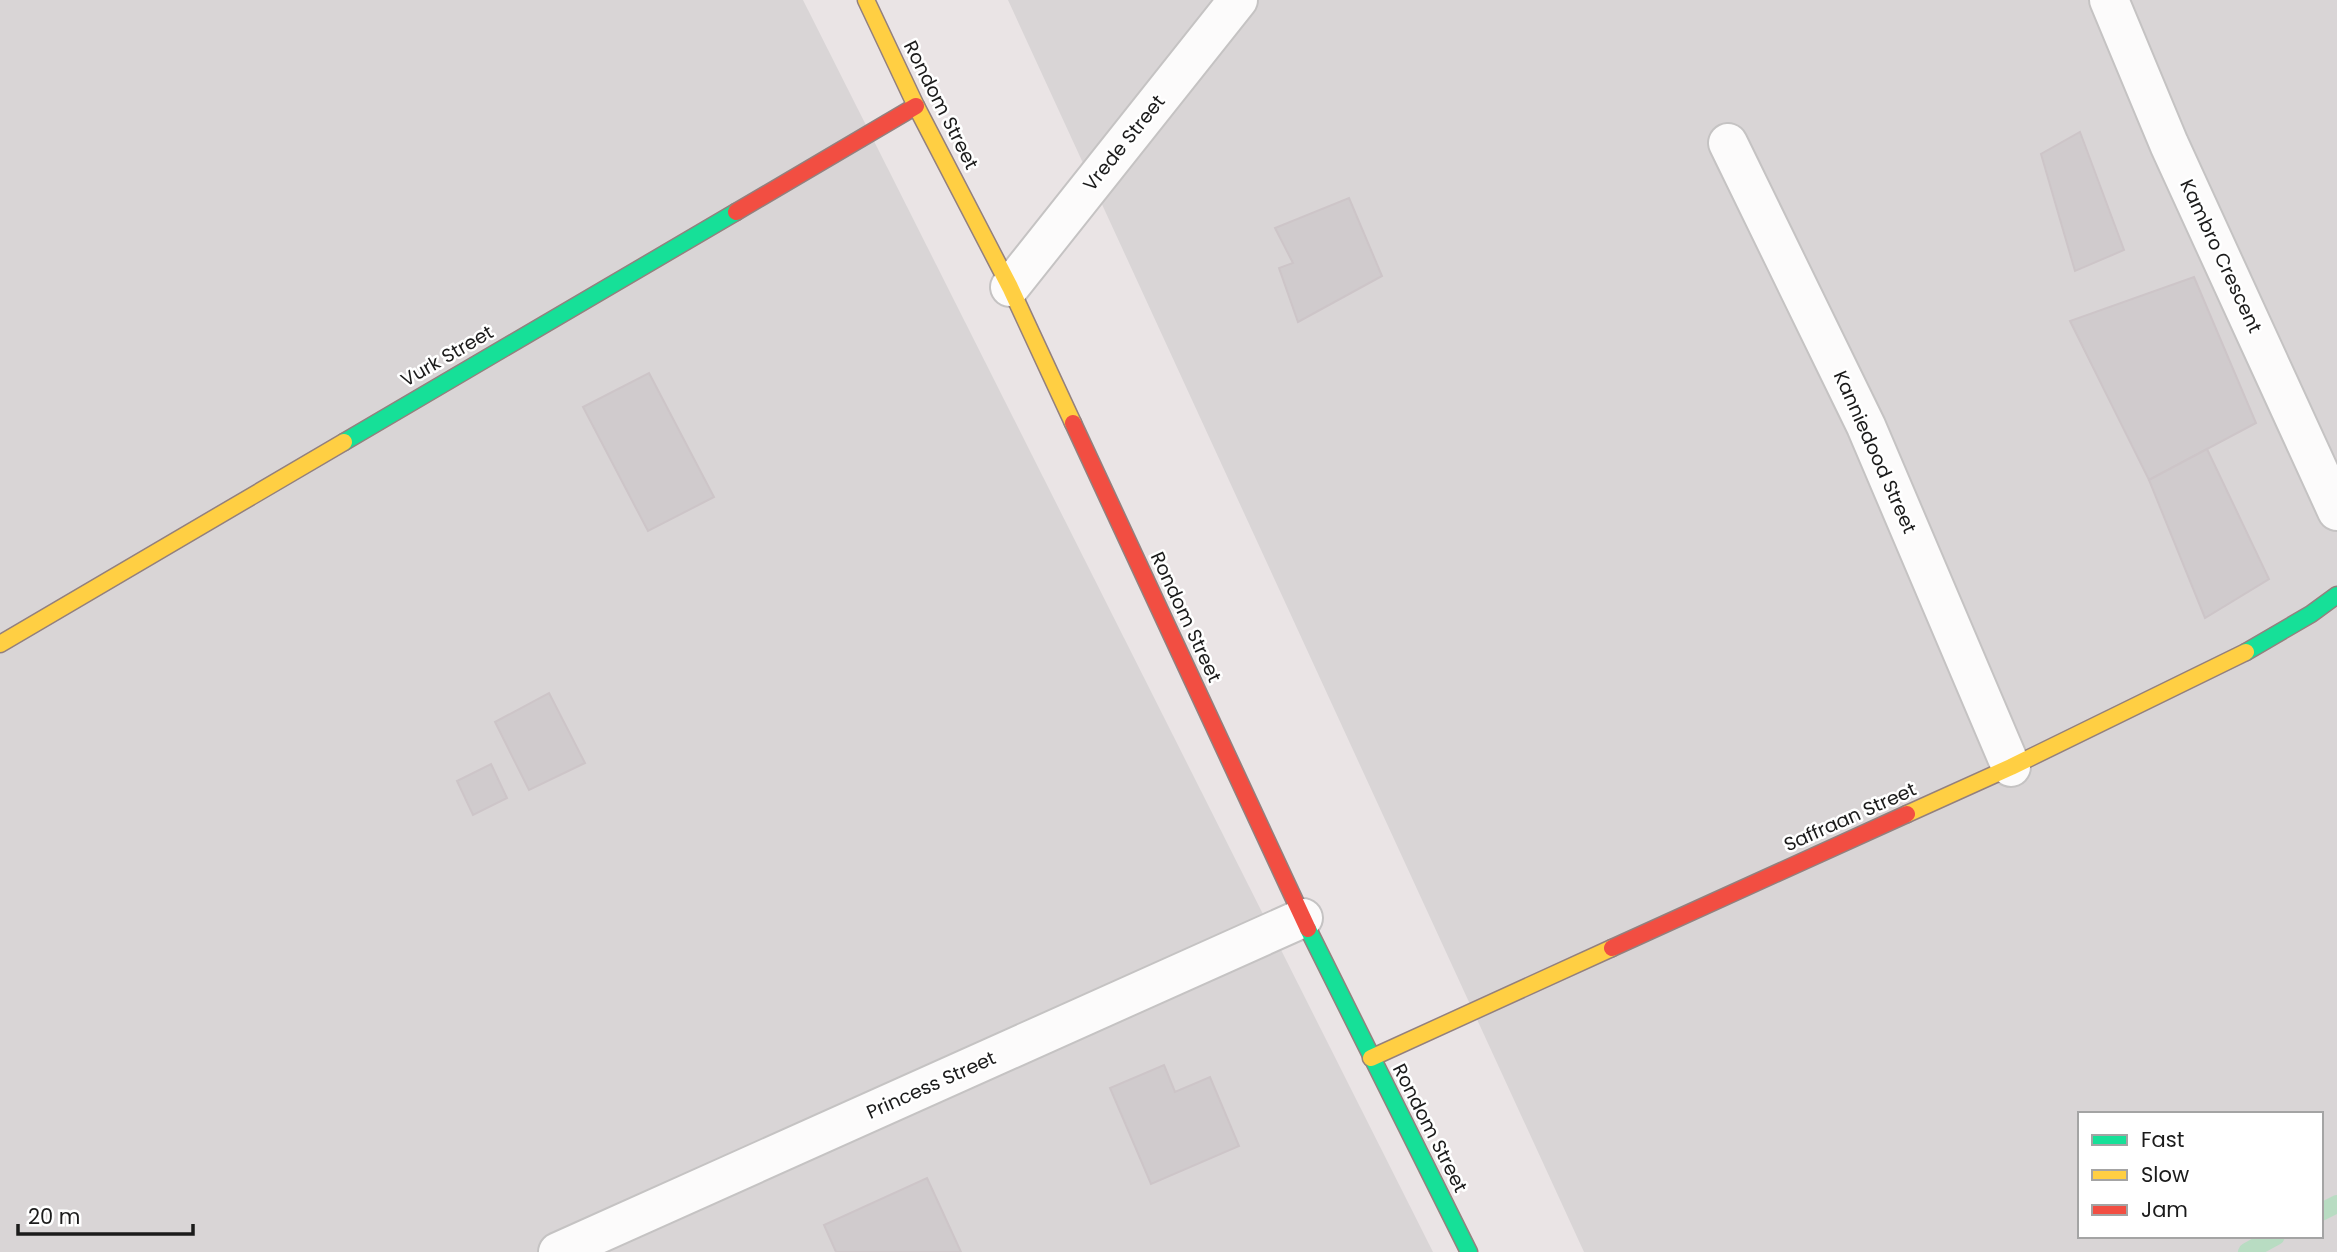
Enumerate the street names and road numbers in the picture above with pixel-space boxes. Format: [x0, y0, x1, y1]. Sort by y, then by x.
street label: Rondom Street [897, 36, 985, 174]
street label: Vrede Street [1077, 89, 1171, 197]
street label: Kambro Crescent [2174, 175, 2269, 337]
street label: Vurk Street [396, 319, 498, 393]
street label: Kanniedood Street [1827, 366, 1923, 538]
street label: Rondom Street [1144, 547, 1228, 687]
street label: Saffraan Street [1780, 776, 1920, 858]
street label: Princess Street [862, 1044, 1000, 1126]
street label: Rondom Street [1386, 1059, 1474, 1197]

